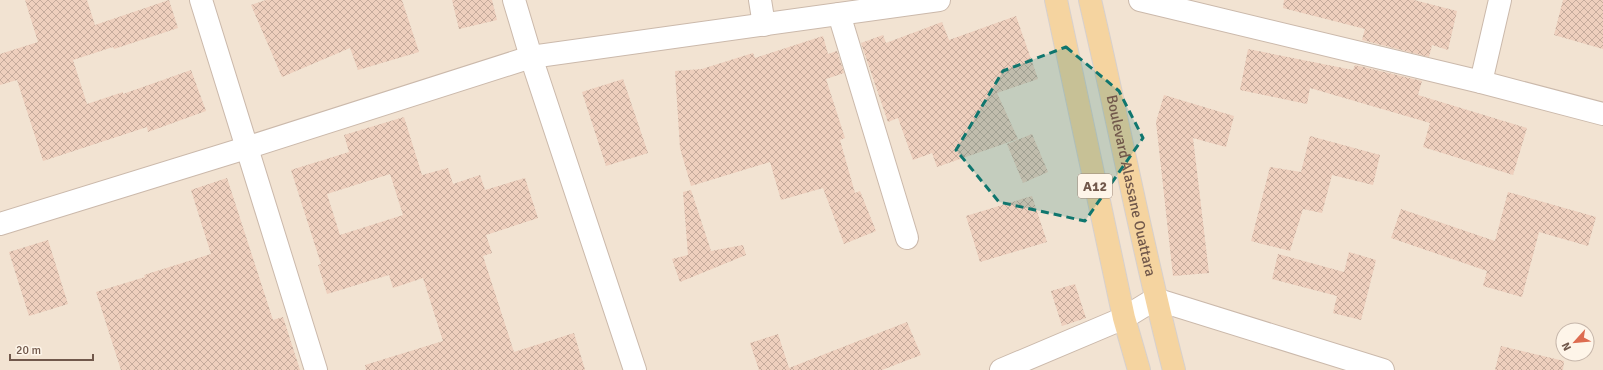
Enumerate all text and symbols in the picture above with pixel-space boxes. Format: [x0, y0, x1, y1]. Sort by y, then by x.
street label: Boulevard Alassane Ouattara [1103, 93, 1160, 278]
road number: A12 [1078, 174, 1112, 198]
north arrow [1555, 322, 1595, 362]
scale bar [10, 336, 93, 362]
text: N [1559, 340, 1574, 353]
text: 20 m [16, 343, 41, 358]

